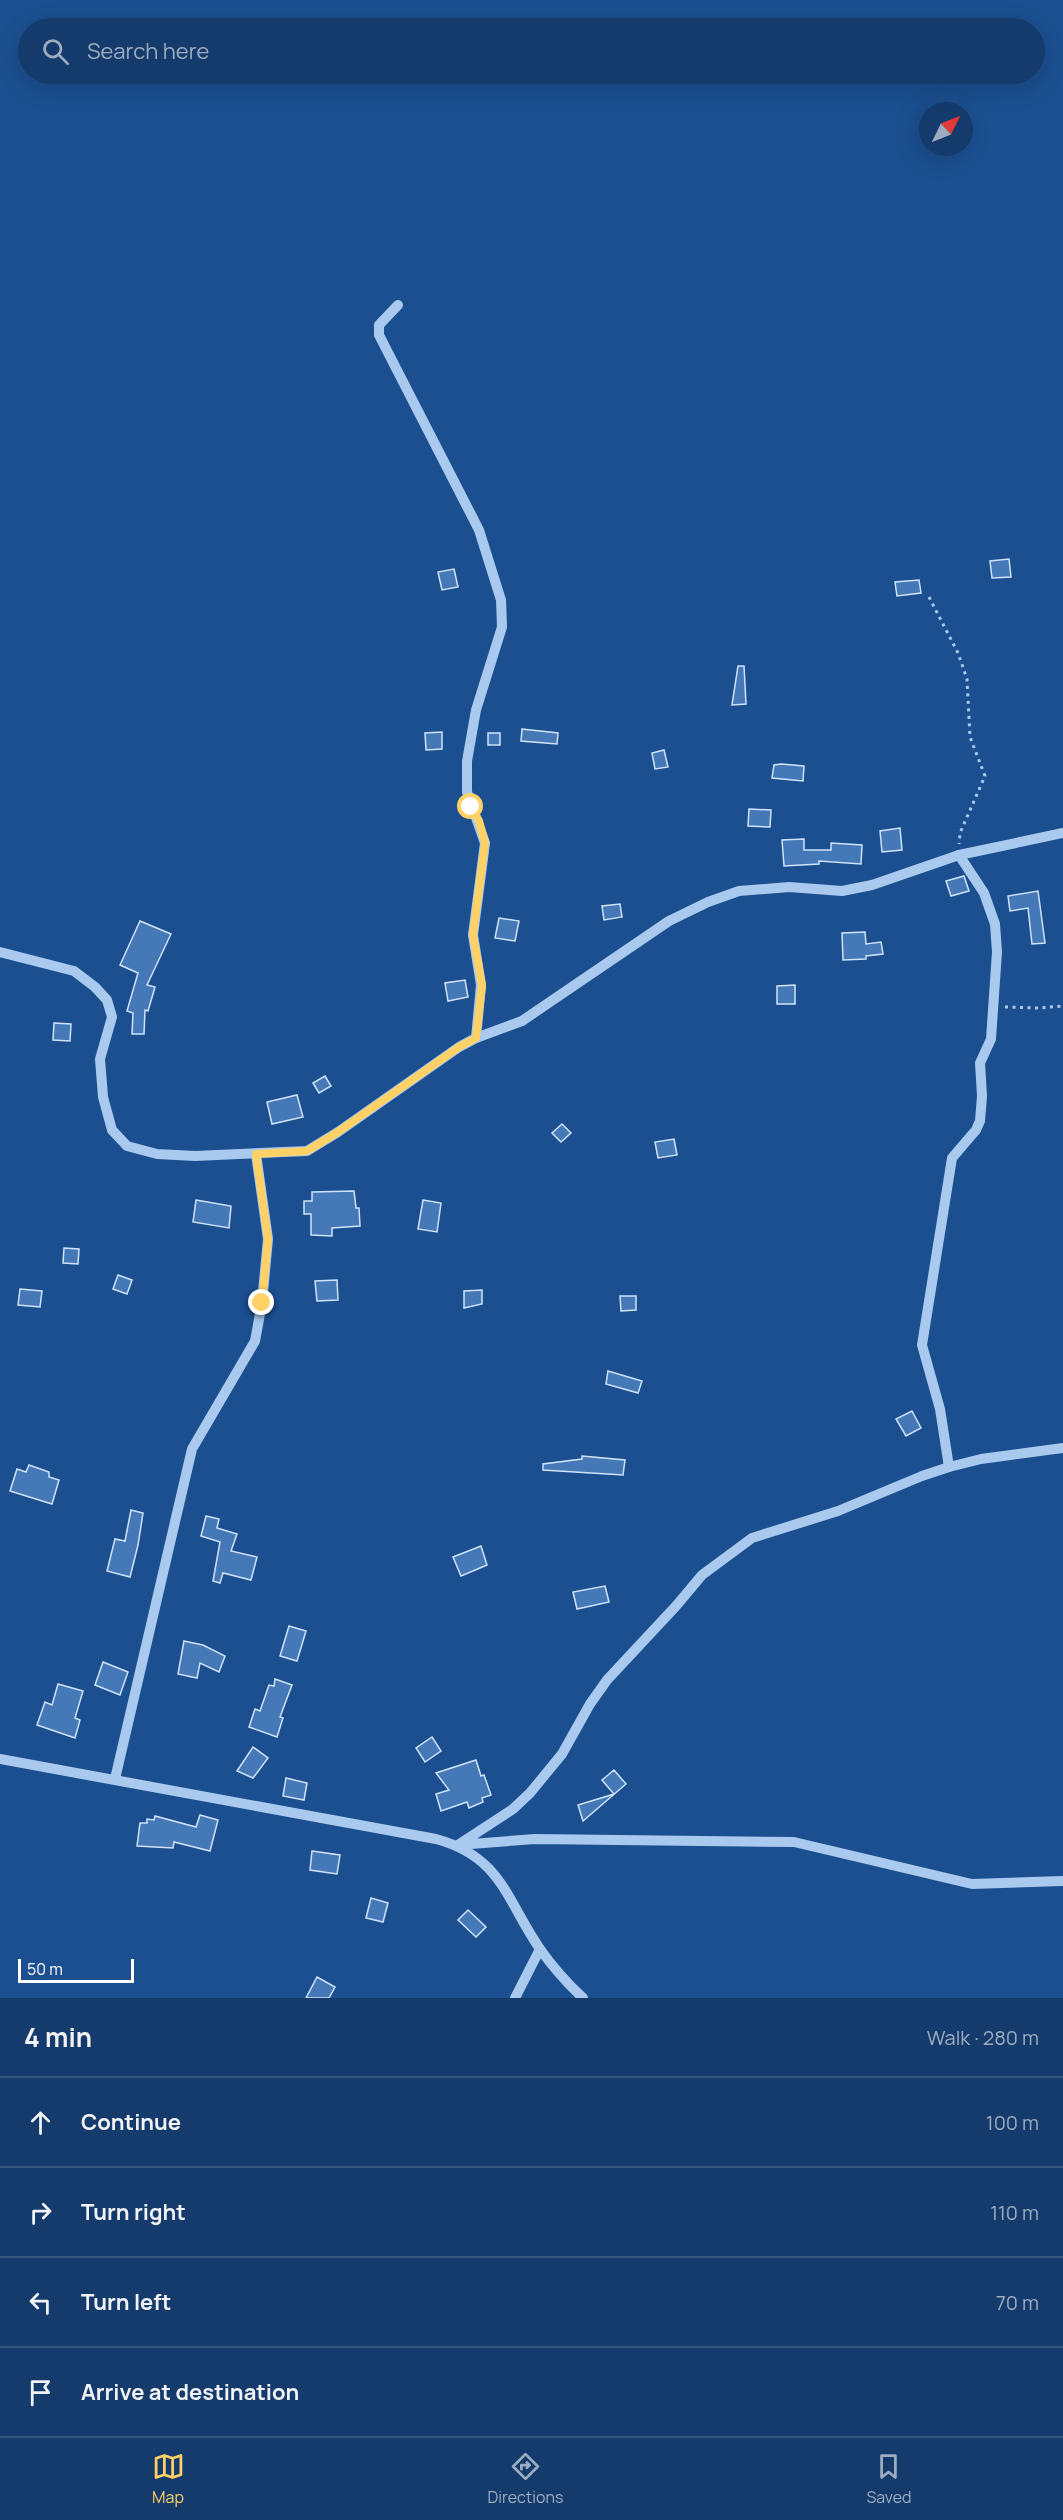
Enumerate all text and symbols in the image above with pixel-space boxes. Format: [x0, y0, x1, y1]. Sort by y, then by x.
search box [18, 18, 1045, 84]
icon: search [39, 35, 72, 68]
text: Search here [87, 36, 209, 66]
north arrow [919, 102, 973, 156]
route start [457, 793, 483, 819]
route end [248, 1289, 274, 1315]
scale bar [18, 1956, 134, 1984]
text: 50 m [27, 1958, 63, 1980]
text: 4 min [24, 2019, 92, 2055]
text: Walk · 280 m [927, 2024, 1039, 2051]
icon: ahead [24, 2106, 57, 2139]
text: Continue [81, 2107, 181, 2137]
text: 100 m [986, 2109, 1039, 2136]
icon: right [24, 2196, 57, 2229]
text: Turn right [81, 2197, 186, 2227]
text: 110 m [990, 2199, 1039, 2226]
icon: left [24, 2286, 57, 2319]
text: Turn left [81, 2287, 171, 2317]
text: 70 m [996, 2289, 1039, 2316]
icon: arrive [24, 2376, 57, 2409]
text: Arrive at destination [81, 2377, 299, 2407]
tab: Map [152, 2450, 185, 2508]
tab: Directions [488, 2450, 563, 2508]
tab: Saved [866, 2450, 911, 2508]

